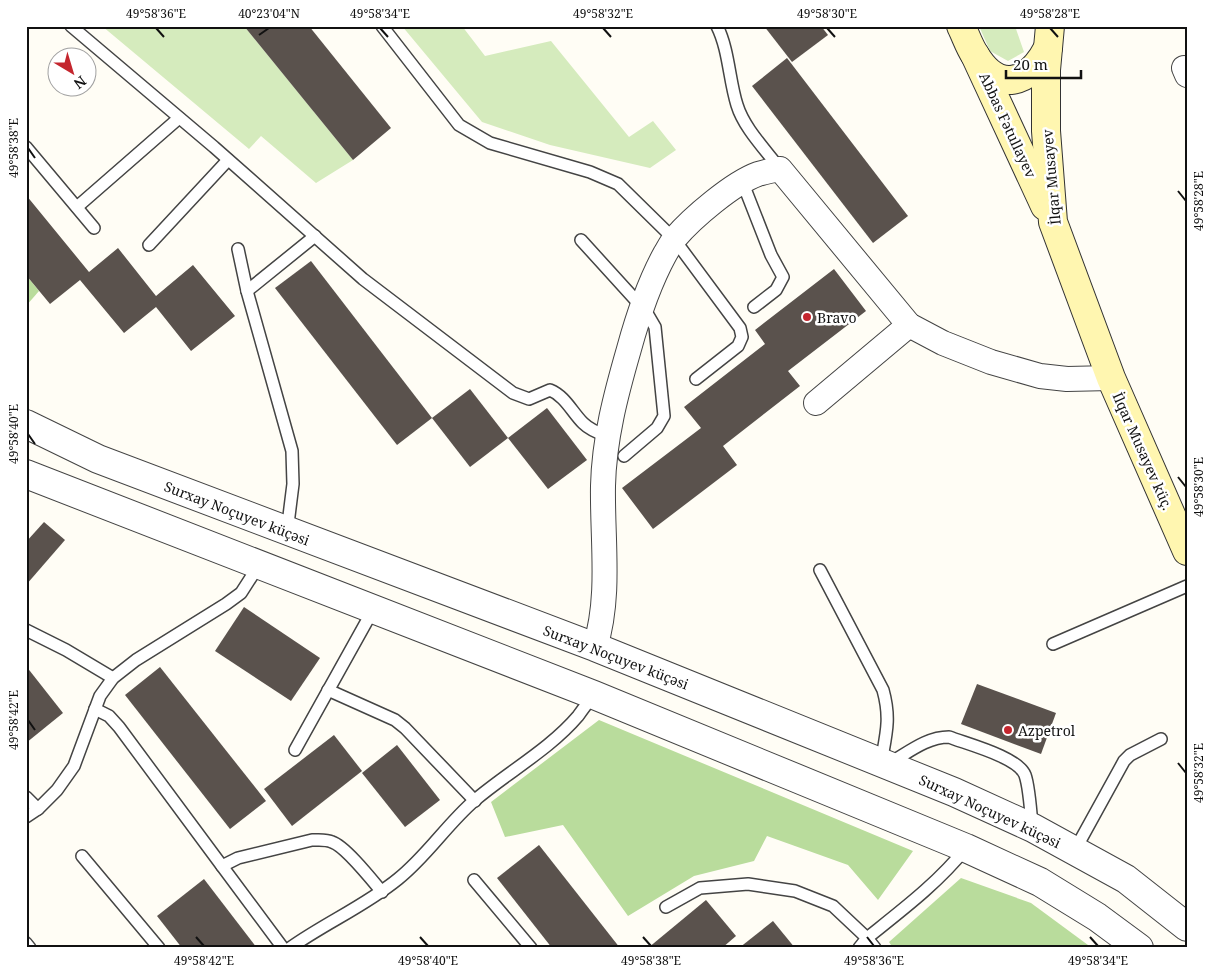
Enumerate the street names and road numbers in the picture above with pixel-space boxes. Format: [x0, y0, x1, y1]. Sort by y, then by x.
street label: Abbas Fətullayev [975, 69, 1041, 182]
street label: İlqar Musayev [1037, 128, 1065, 225]
street label: İlqar Musayev küç. [1109, 389, 1177, 513]
street label: Surxay Noçuyev küçəsi [162, 476, 313, 550]
street label: Surxay Noçuyev küçəsi [541, 620, 692, 694]
street label: Surxay Noçuyev küçəsi [916, 770, 1064, 852]

